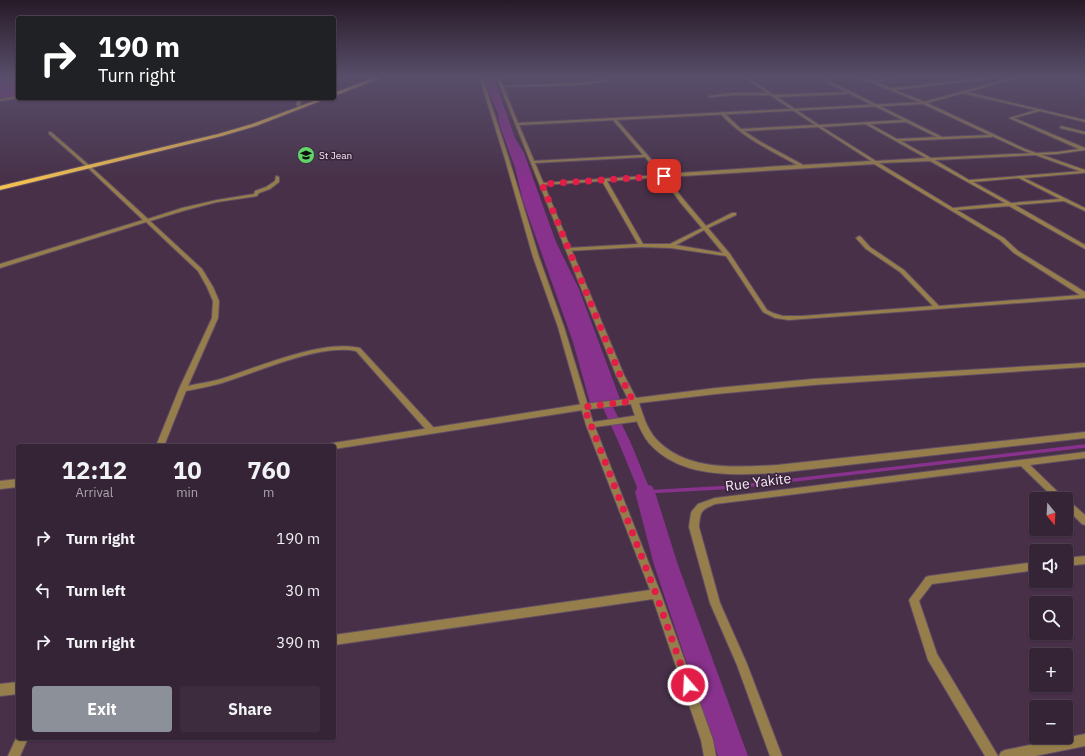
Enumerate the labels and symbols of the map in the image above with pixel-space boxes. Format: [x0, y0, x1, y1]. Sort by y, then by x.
school or university icon: St Jean [296, 145, 316, 165]
place label: St Jean [319, 149, 352, 162]
pin [647, 159, 681, 193]
street label: Rue Yakite [724, 469, 792, 495]
north arrow [1029, 492, 1073, 536]
position arrow [667, 664, 709, 706]

